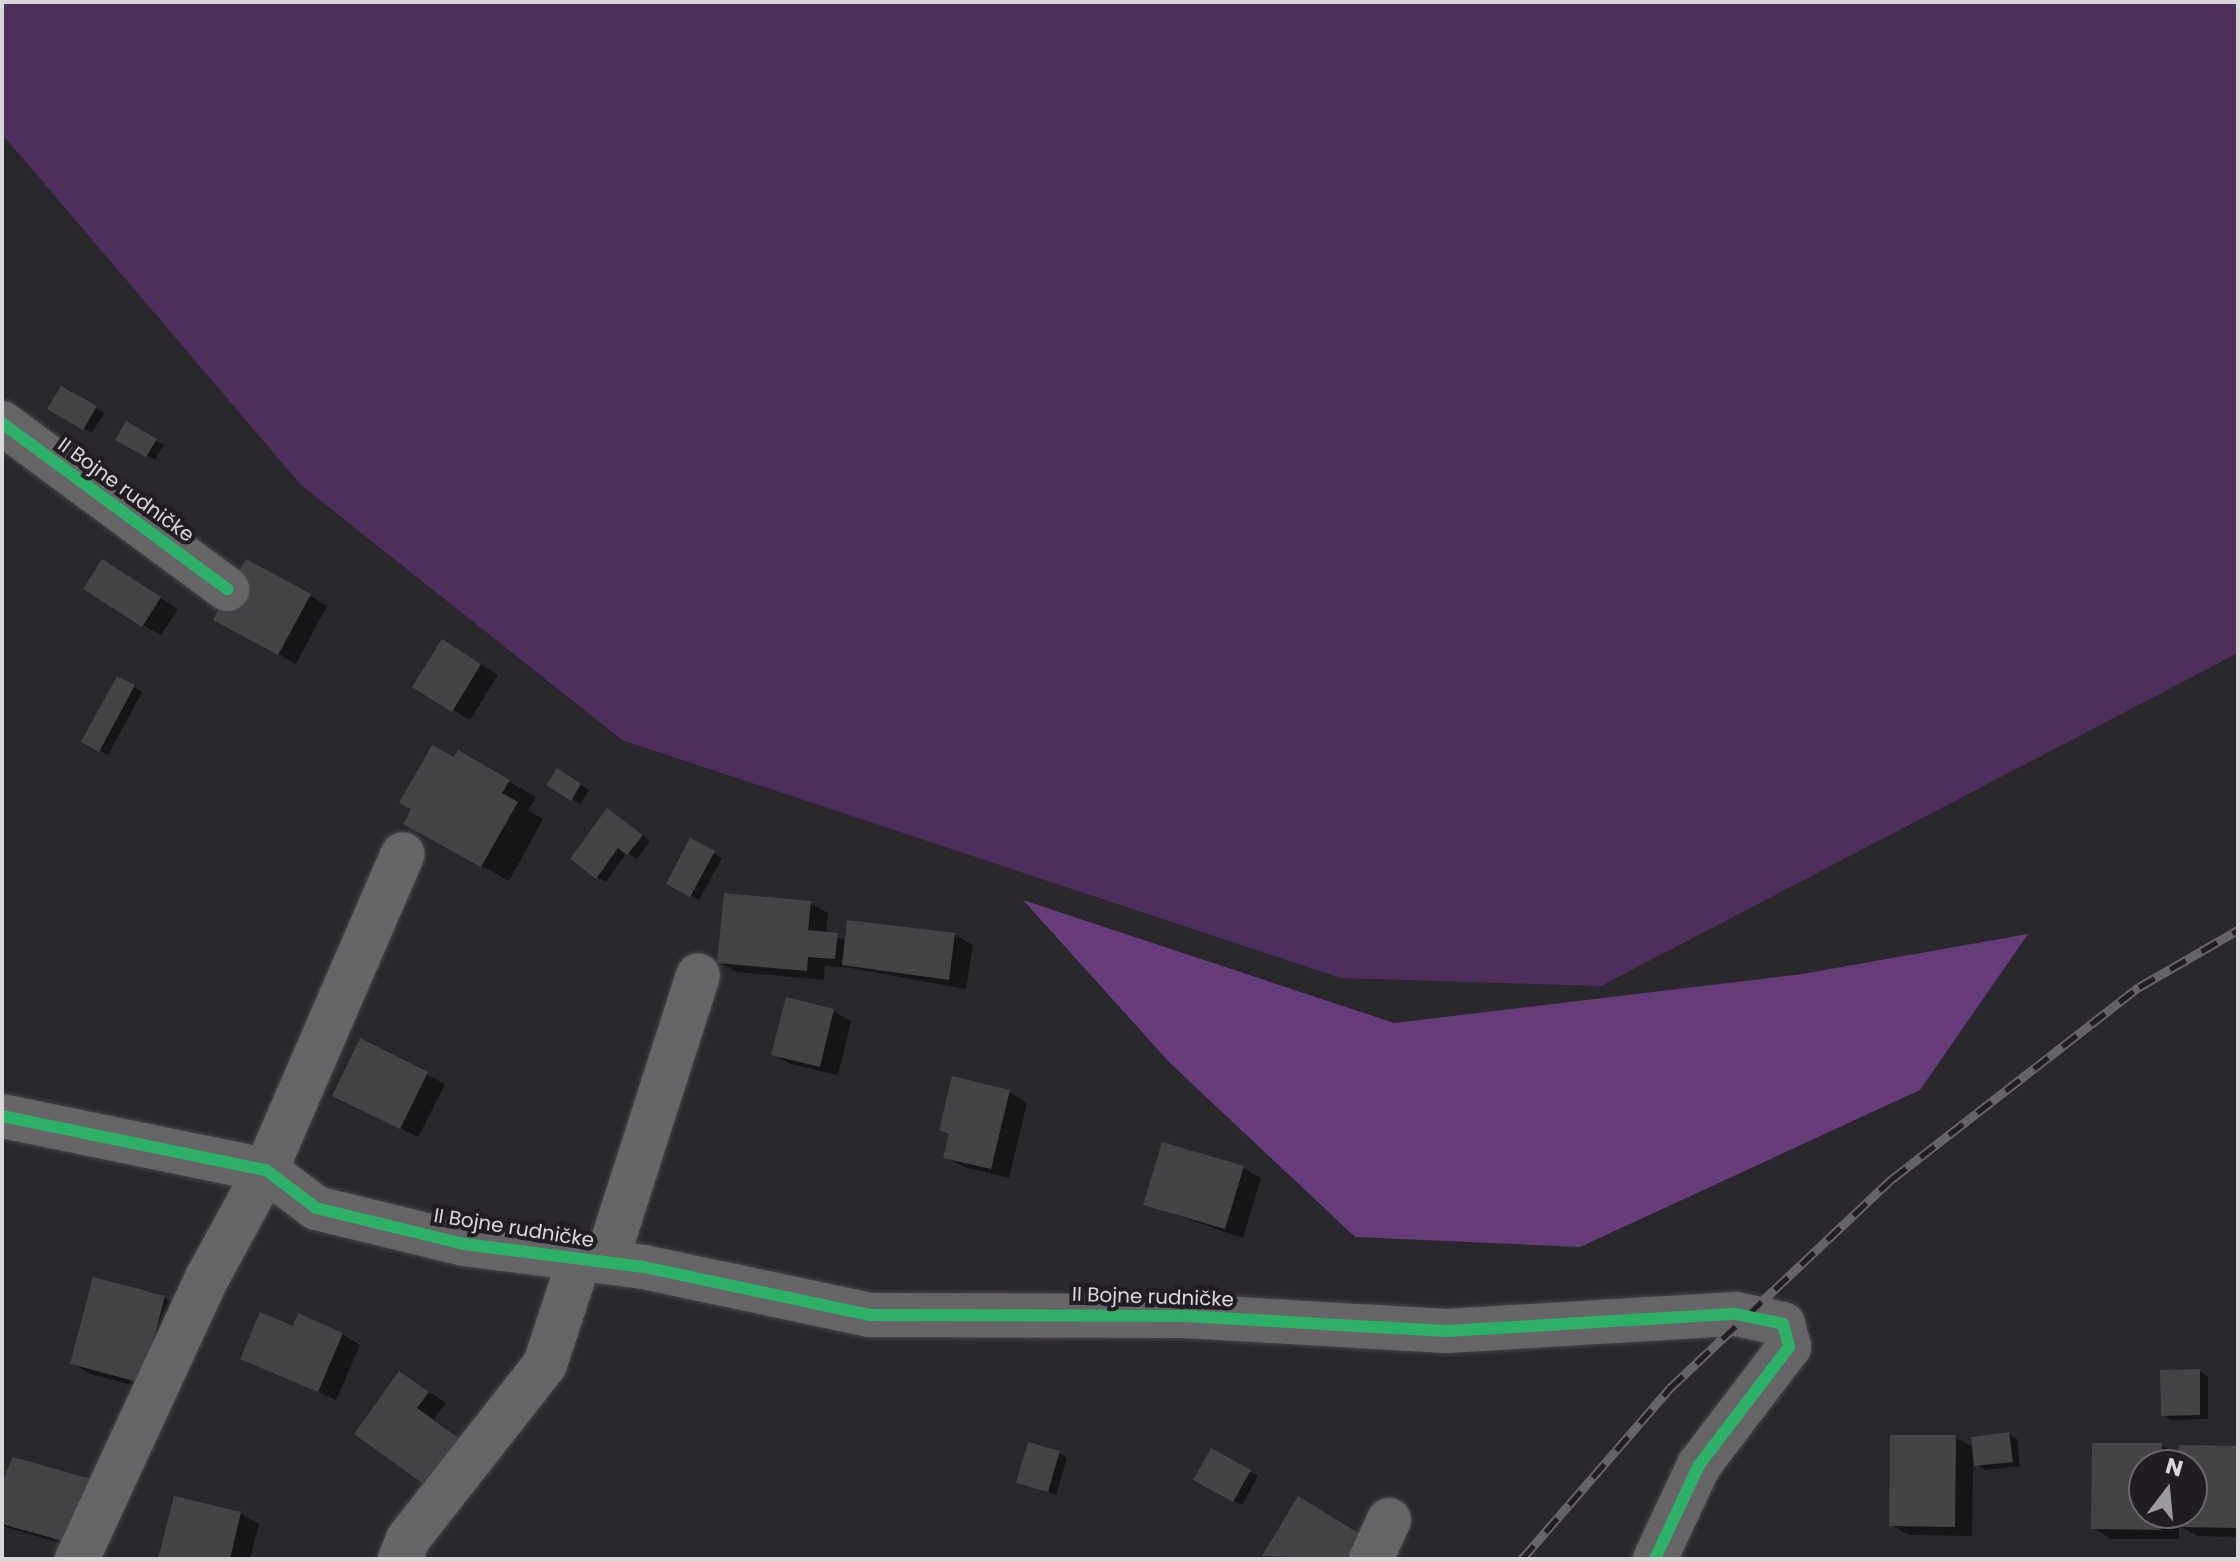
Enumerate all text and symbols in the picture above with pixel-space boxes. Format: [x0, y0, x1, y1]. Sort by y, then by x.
street label: II Bojne rudničke [53, 433, 199, 547]
street label: II Bojne rudničke [432, 1203, 596, 1253]
street label: II Bojne rudničke [1072, 1282, 1234, 1312]
north arrow [2128, 1449, 2208, 1529]
text: N [2162, 1450, 2186, 1485]

